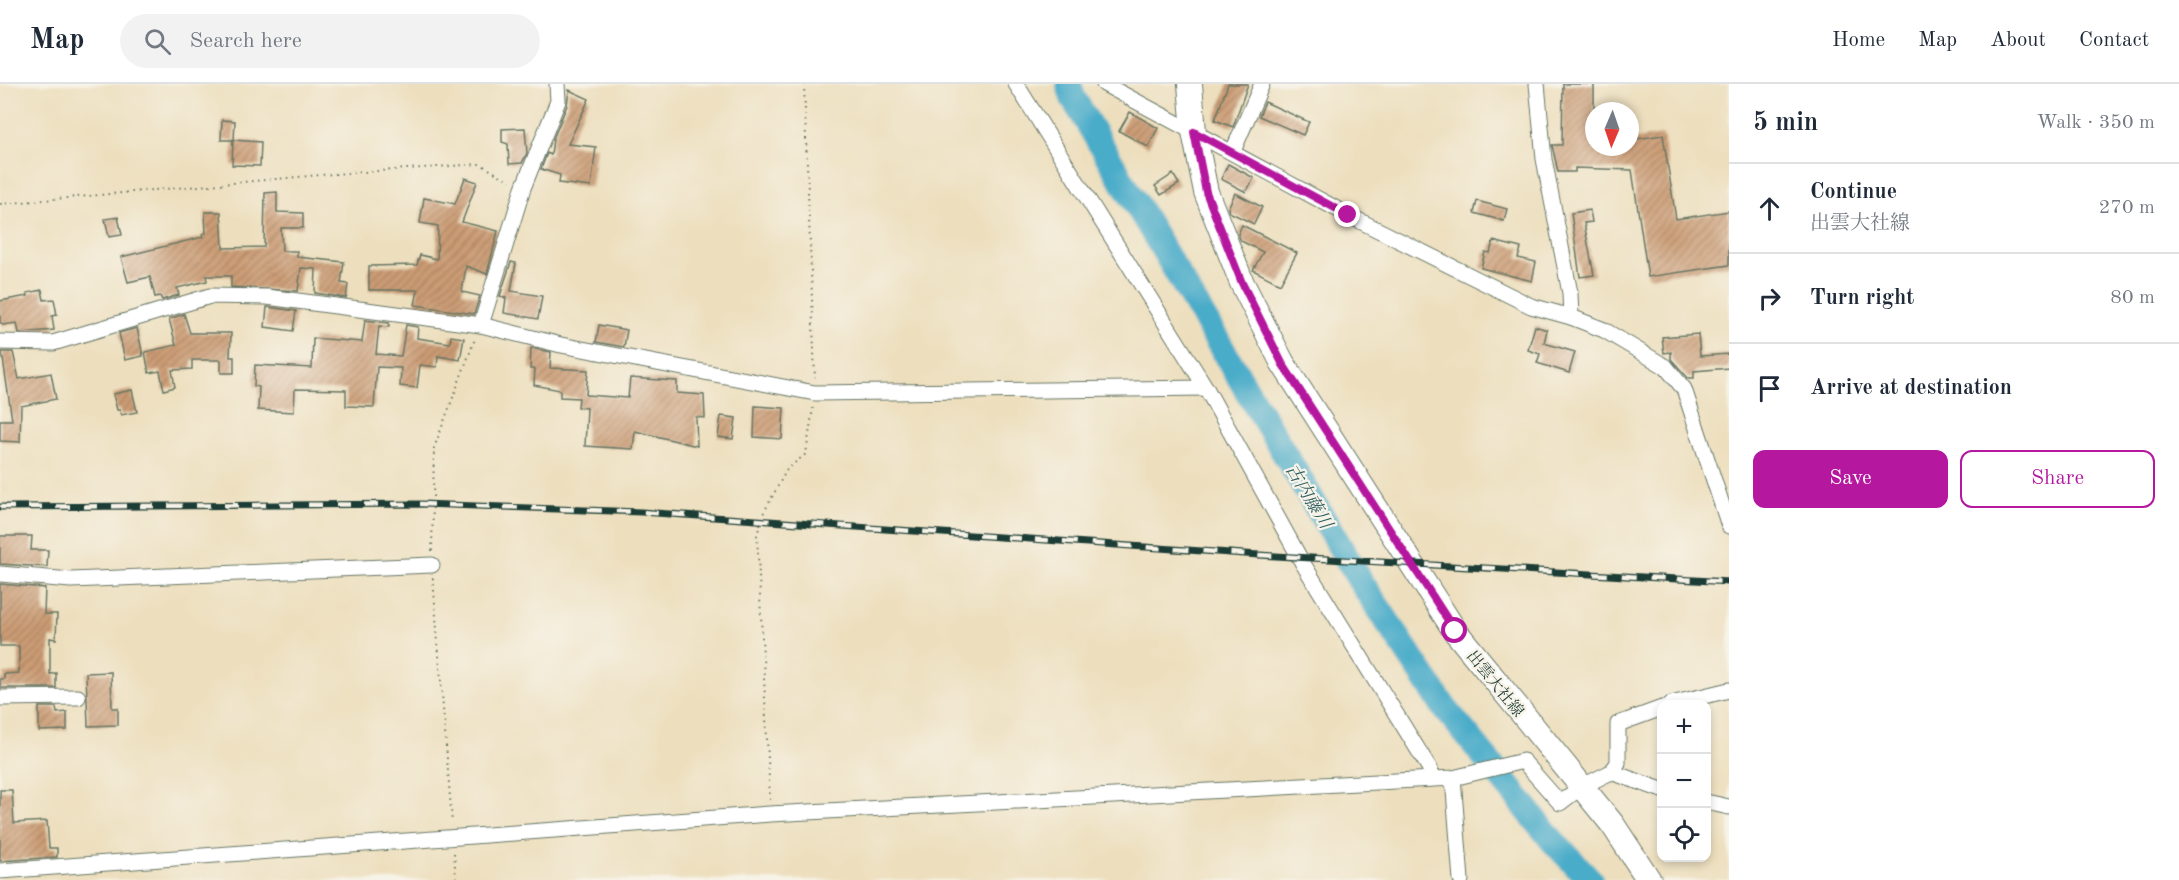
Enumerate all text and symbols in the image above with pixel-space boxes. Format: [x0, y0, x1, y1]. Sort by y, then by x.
search box [120, 14, 540, 68]
icon: search [141, 25, 174, 58]
text: Map [30, 27, 84, 55]
text: Search here [189, 30, 302, 52]
text: Home [1832, 30, 1885, 51]
text: Map [1918, 30, 1957, 51]
text: About [1990, 30, 2046, 51]
text: Contact [2079, 30, 2149, 51]
north arrow [1585, 102, 1639, 156]
text: 5 min [1753, 110, 1818, 136]
text: Walk · 350 m [2036, 113, 2155, 133]
text: Continue [1810, 181, 1897, 203]
icon: ahead [1753, 192, 1786, 225]
text: 270 m [2099, 198, 2155, 218]
route end [1334, 201, 1360, 227]
text: 出雲大社線 [1810, 214, 1910, 234]
icon: right [1753, 282, 1786, 315]
text: Turn right [1810, 287, 1914, 309]
text: 80 m [2110, 288, 2155, 308]
icon: arrive [1753, 372, 1786, 405]
text: Arrive at destination [1810, 377, 2012, 399]
button: Save [1753, 450, 1948, 508]
button: Share [1960, 450, 2155, 508]
water label: 古内藤川 [1282, 460, 1337, 534]
route start [1441, 617, 1467, 643]
street label: 出雲大社線 [1463, 647, 1527, 720]
map controls [1657, 700, 1711, 862]
button: + [1657, 700, 1711, 754]
button: − [1657, 754, 1711, 808]
button: locate [1657, 808, 1711, 862]

